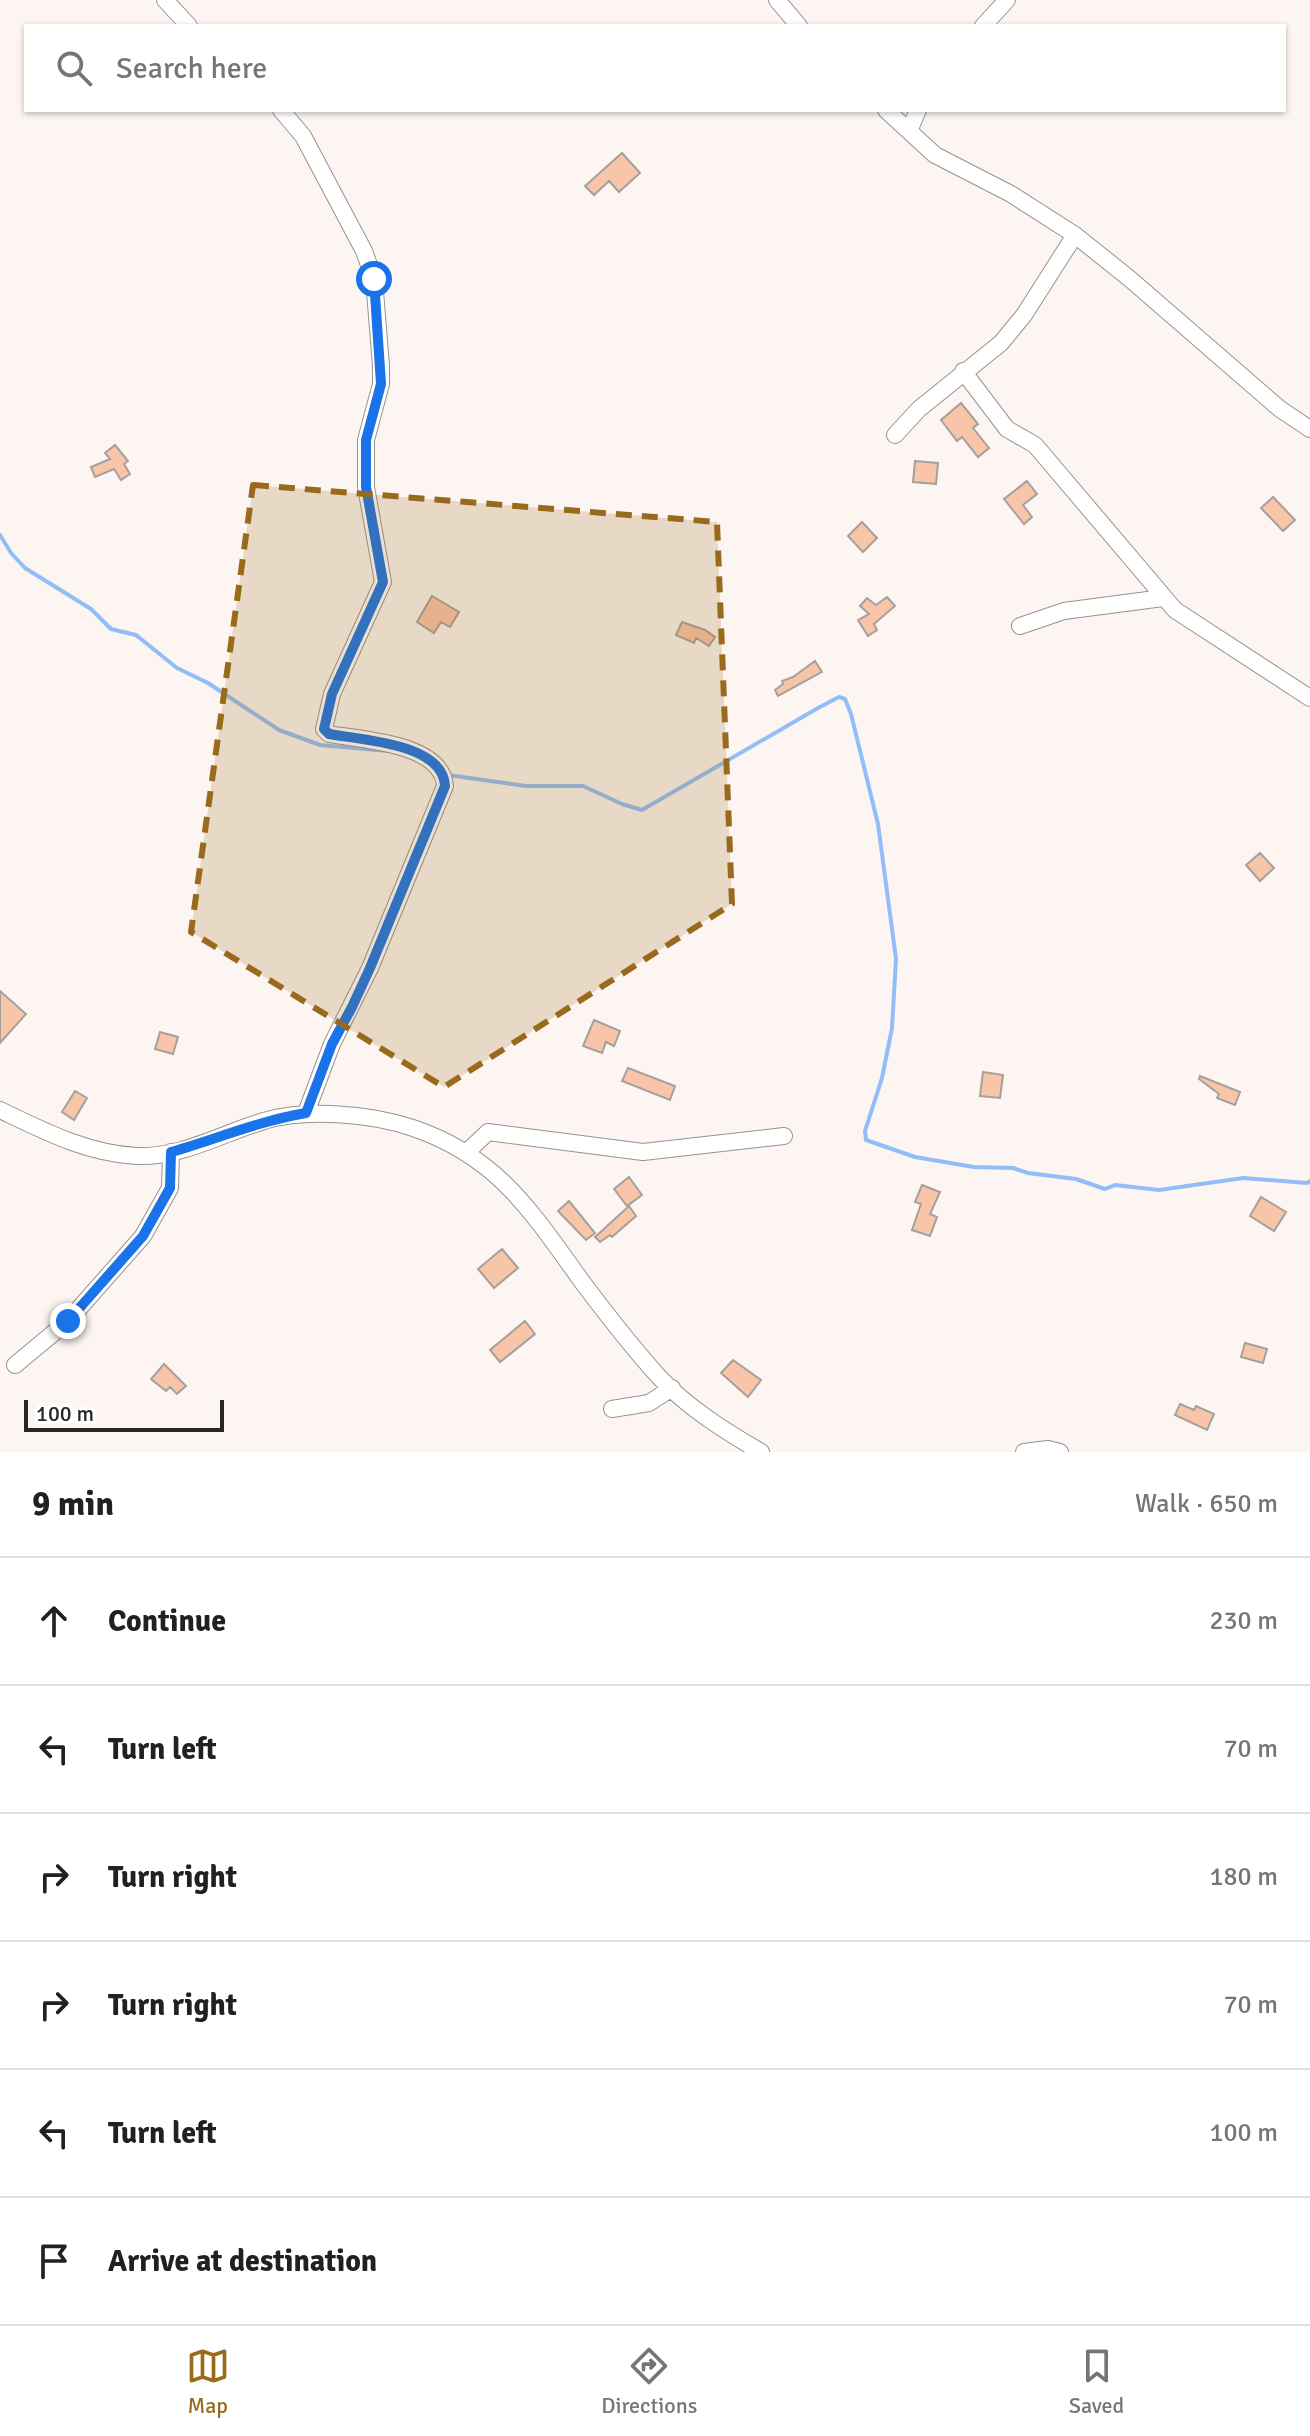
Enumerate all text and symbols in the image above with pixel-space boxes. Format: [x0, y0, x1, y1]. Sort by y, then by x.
search box [24, 24, 1286, 112]
icon: search [52, 46, 96, 90]
text: Search here [116, 50, 267, 87]
route start [356, 261, 392, 297]
route end [50, 1303, 86, 1339]
scale bar [24, 1396, 224, 1432]
text: 100 m [36, 1400, 94, 1427]
text: 9 min [32, 1483, 114, 1525]
text: Walk · 650 m [1135, 1488, 1278, 1520]
icon: ahead [32, 1599, 76, 1643]
text: Continue [108, 1603, 226, 1640]
text: 230 m [1209, 1605, 1278, 1637]
icon: left [32, 1727, 76, 1771]
text: Turn left [108, 1731, 217, 1768]
text: 70 m [1223, 1733, 1278, 1765]
icon: right [32, 1855, 76, 1899]
text: Turn right [108, 1859, 237, 1896]
text: 180 m [1209, 1861, 1278, 1893]
icon: right [32, 1983, 76, 2027]
text: Turn right [108, 1987, 237, 2024]
text: 70 m [1223, 1989, 1278, 2021]
icon: left [32, 2111, 76, 2155]
text: Turn left [108, 2115, 217, 2152]
text: 100 m [1209, 2117, 1278, 2149]
icon: arrive [32, 2239, 76, 2283]
text: Arrive at destination [108, 2243, 377, 2280]
tab: Map [186, 2344, 230, 2419]
tab: Directions [601, 2344, 697, 2419]
tab: Saved [1069, 2344, 1124, 2419]

